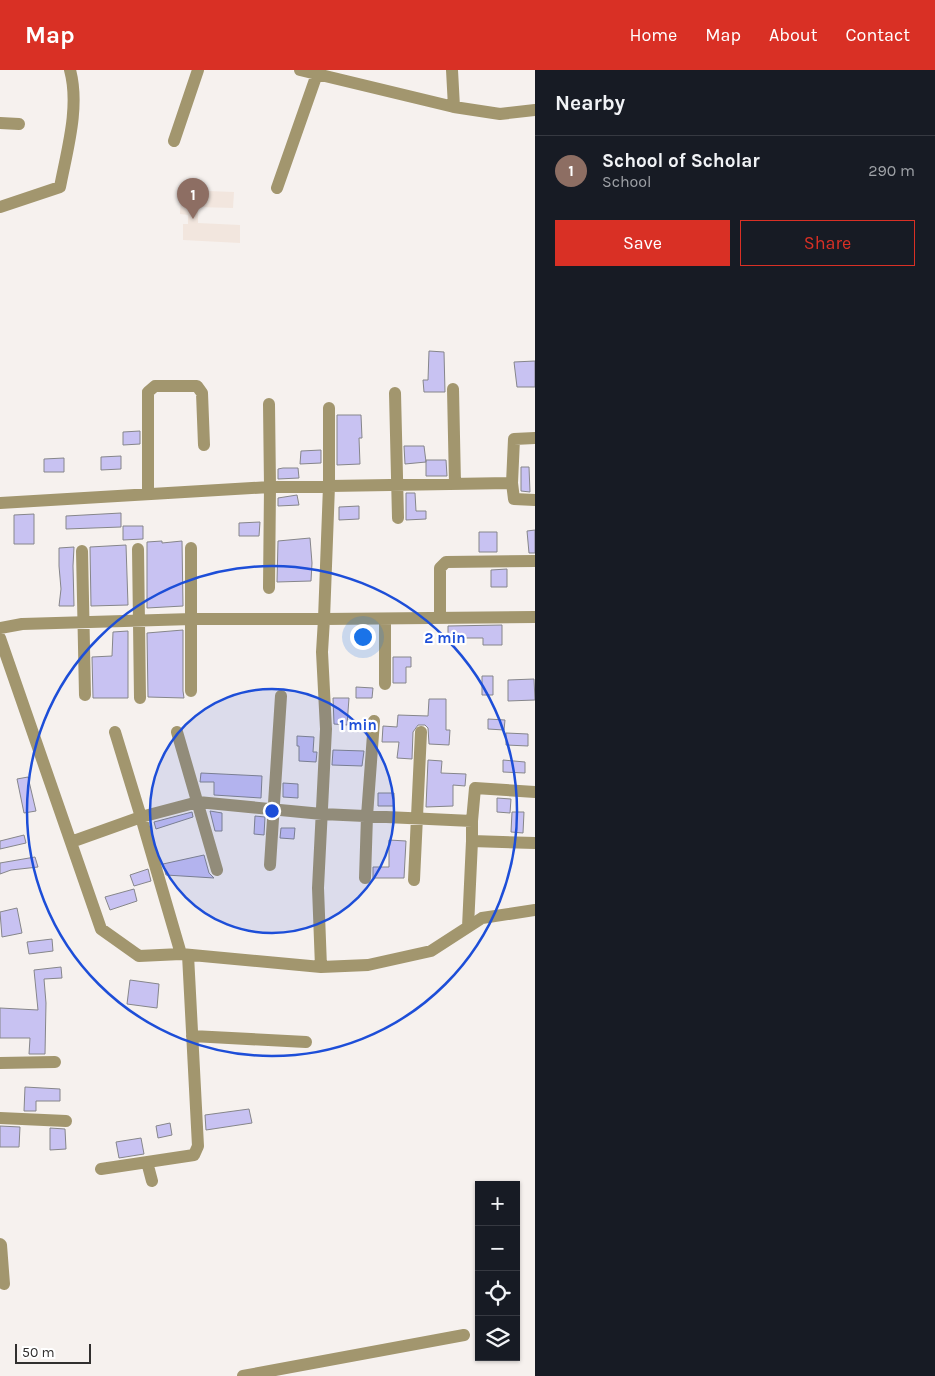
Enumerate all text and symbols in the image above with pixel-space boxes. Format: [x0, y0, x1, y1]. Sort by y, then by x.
text: Map [25, 21, 75, 49]
text: Home [629, 24, 677, 46]
text: Map [705, 24, 741, 46]
text: About [769, 24, 818, 46]
text: Contact [846, 24, 910, 46]
text: Nearby [555, 91, 625, 115]
text: School of Scholar [602, 150, 760, 172]
text: 1 [568, 161, 574, 180]
text: 290 m [868, 161, 915, 180]
text: School [602, 172, 652, 191]
pin: 1 [177, 178, 209, 219]
button: Save [555, 220, 730, 266]
button: Share [740, 220, 915, 266]
your location [350, 624, 376, 650]
text: 2 min [424, 629, 466, 647]
text: 1 min [339, 716, 377, 734]
centre of rings [263, 802, 281, 820]
map controls [475, 1181, 520, 1361]
button: + [475, 1181, 520, 1226]
button: − [475, 1226, 520, 1271]
button: locate [475, 1271, 520, 1316]
button: layers [475, 1316, 520, 1361]
scale bar [15, 1341, 91, 1364]
text: 50 m [22, 1344, 55, 1361]

